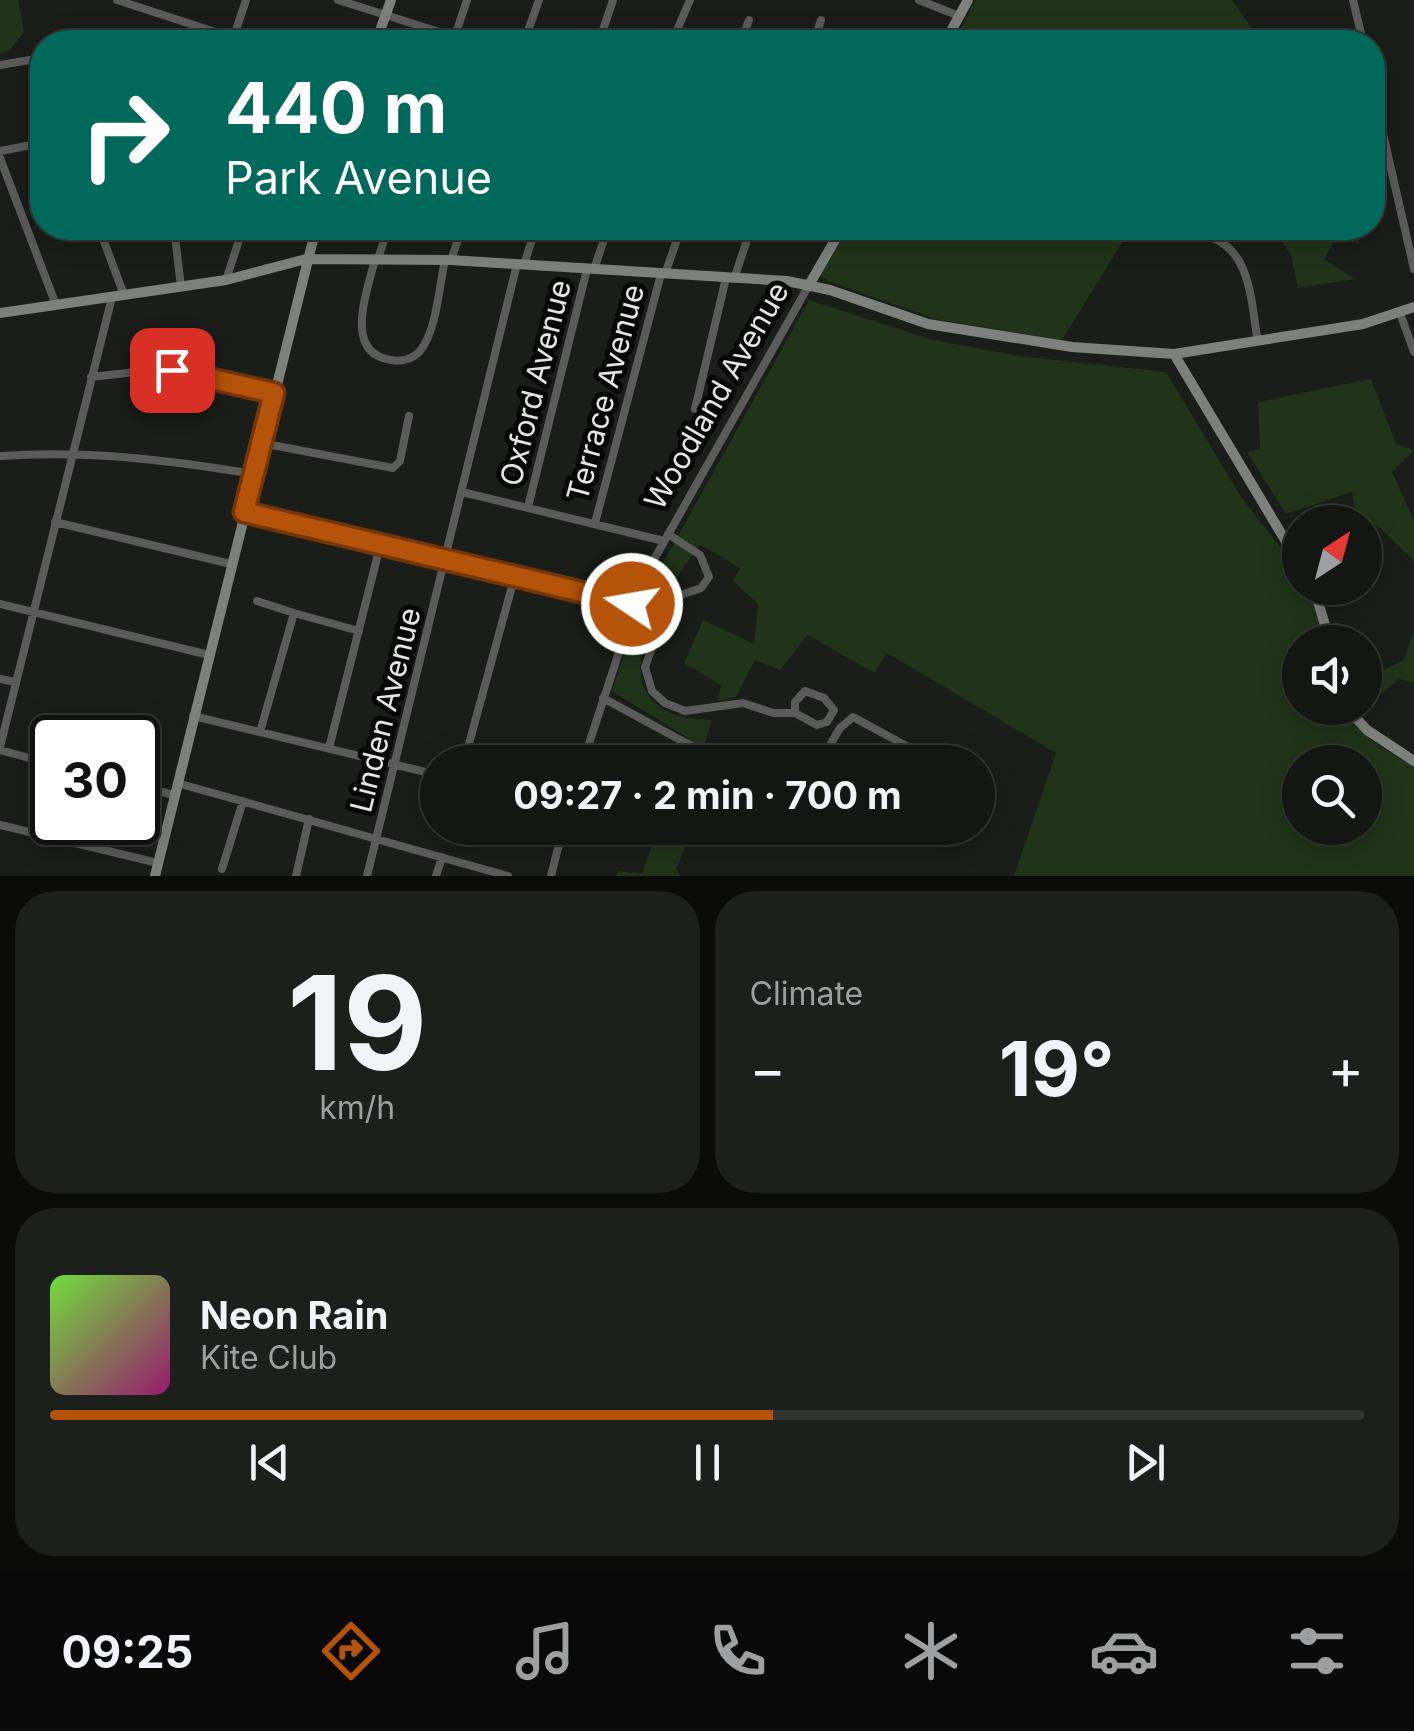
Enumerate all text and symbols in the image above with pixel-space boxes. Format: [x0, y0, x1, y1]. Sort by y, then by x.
text: 440 m [225, 65, 447, 150]
icon: right [60, 70, 190, 200]
text: Park Avenue [225, 150, 492, 205]
street label: Woodland Avenue [636, 275, 796, 516]
street label: Oxford Avenue [492, 276, 578, 490]
street label: Terrace Avenue [559, 280, 651, 505]
pin [130, 328, 215, 413]
icon: arrive [145, 343, 200, 398]
north arrow [1282, 505, 1382, 605]
map controls [1282, 505, 1382, 845]
position arrow [580, 552, 684, 656]
street label: Linden Avenue [342, 604, 428, 816]
button: sound [1282, 625, 1382, 725]
speed limit sign: 30 [30, 715, 160, 845]
button: search [1282, 745, 1382, 845]
text: 09:27 · 2 min · 700 m [513, 772, 902, 818]
text: 19 [287, 944, 427, 1101]
text: Climate [750, 974, 863, 1013]
text: 19° [999, 1023, 1115, 1114]
text: − [750, 1036, 786, 1102]
text: + [1328, 1036, 1364, 1102]
text: km/h [319, 1088, 395, 1127]
text: Neon Rain [200, 1292, 388, 1338]
text: Kite Club [200, 1338, 337, 1377]
icon: previous [242, 1435, 297, 1490]
icon: pause [680, 1435, 735, 1490]
icon: next [1118, 1435, 1173, 1490]
icon: directions [316, 1616, 386, 1686]
icon: music [510, 1616, 580, 1686]
icon: phone [703, 1616, 773, 1686]
icon: climate [896, 1616, 966, 1686]
icon: car [1089, 1616, 1159, 1686]
icon: filters [1282, 1616, 1352, 1686]
text: 09:25 [62, 1624, 193, 1679]

